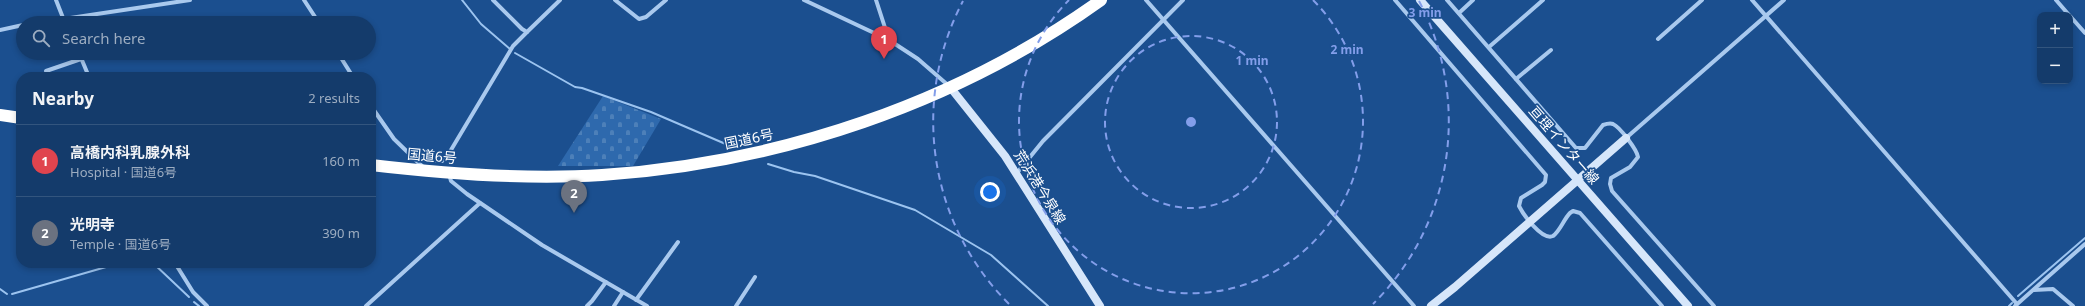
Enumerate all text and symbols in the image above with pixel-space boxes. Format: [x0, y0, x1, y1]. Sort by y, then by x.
text: 3 min [1408, 4, 1442, 21]
map controls [2037, 12, 2073, 84]
button: + [2037, 12, 2073, 48]
search box [16, 16, 376, 60]
pin: 1 [871, 26, 897, 59]
icon: search [30, 27, 52, 49]
text: Search here [62, 28, 145, 48]
text: 2 min [1330, 41, 1364, 58]
button: − [2037, 48, 2073, 84]
text: 1 min [1235, 52, 1269, 69]
text: Nearby [32, 87, 94, 110]
text: 2 results [308, 89, 360, 107]
street label: 亘理インター線 [1525, 101, 1604, 188]
centre of rings [1184, 115, 1198, 129]
street label: 国道6号 [722, 124, 775, 153]
text: 高橋内科乳腺外科 [70, 142, 190, 162]
street label: 国道6号 [406, 144, 458, 167]
street label: 荒浜港今泉線 [1010, 146, 1071, 227]
text: 1 [41, 152, 49, 170]
text: 160 m [322, 152, 360, 170]
text: Hospital · 国道6号 [70, 163, 177, 181]
pin: 2 [561, 180, 587, 213]
your location [980, 182, 1000, 202]
text: 光明寺 [70, 214, 115, 234]
text: 2 [41, 224, 49, 242]
text: 390 m [322, 224, 360, 242]
text: Temple · 国道6号 [70, 235, 171, 253]

